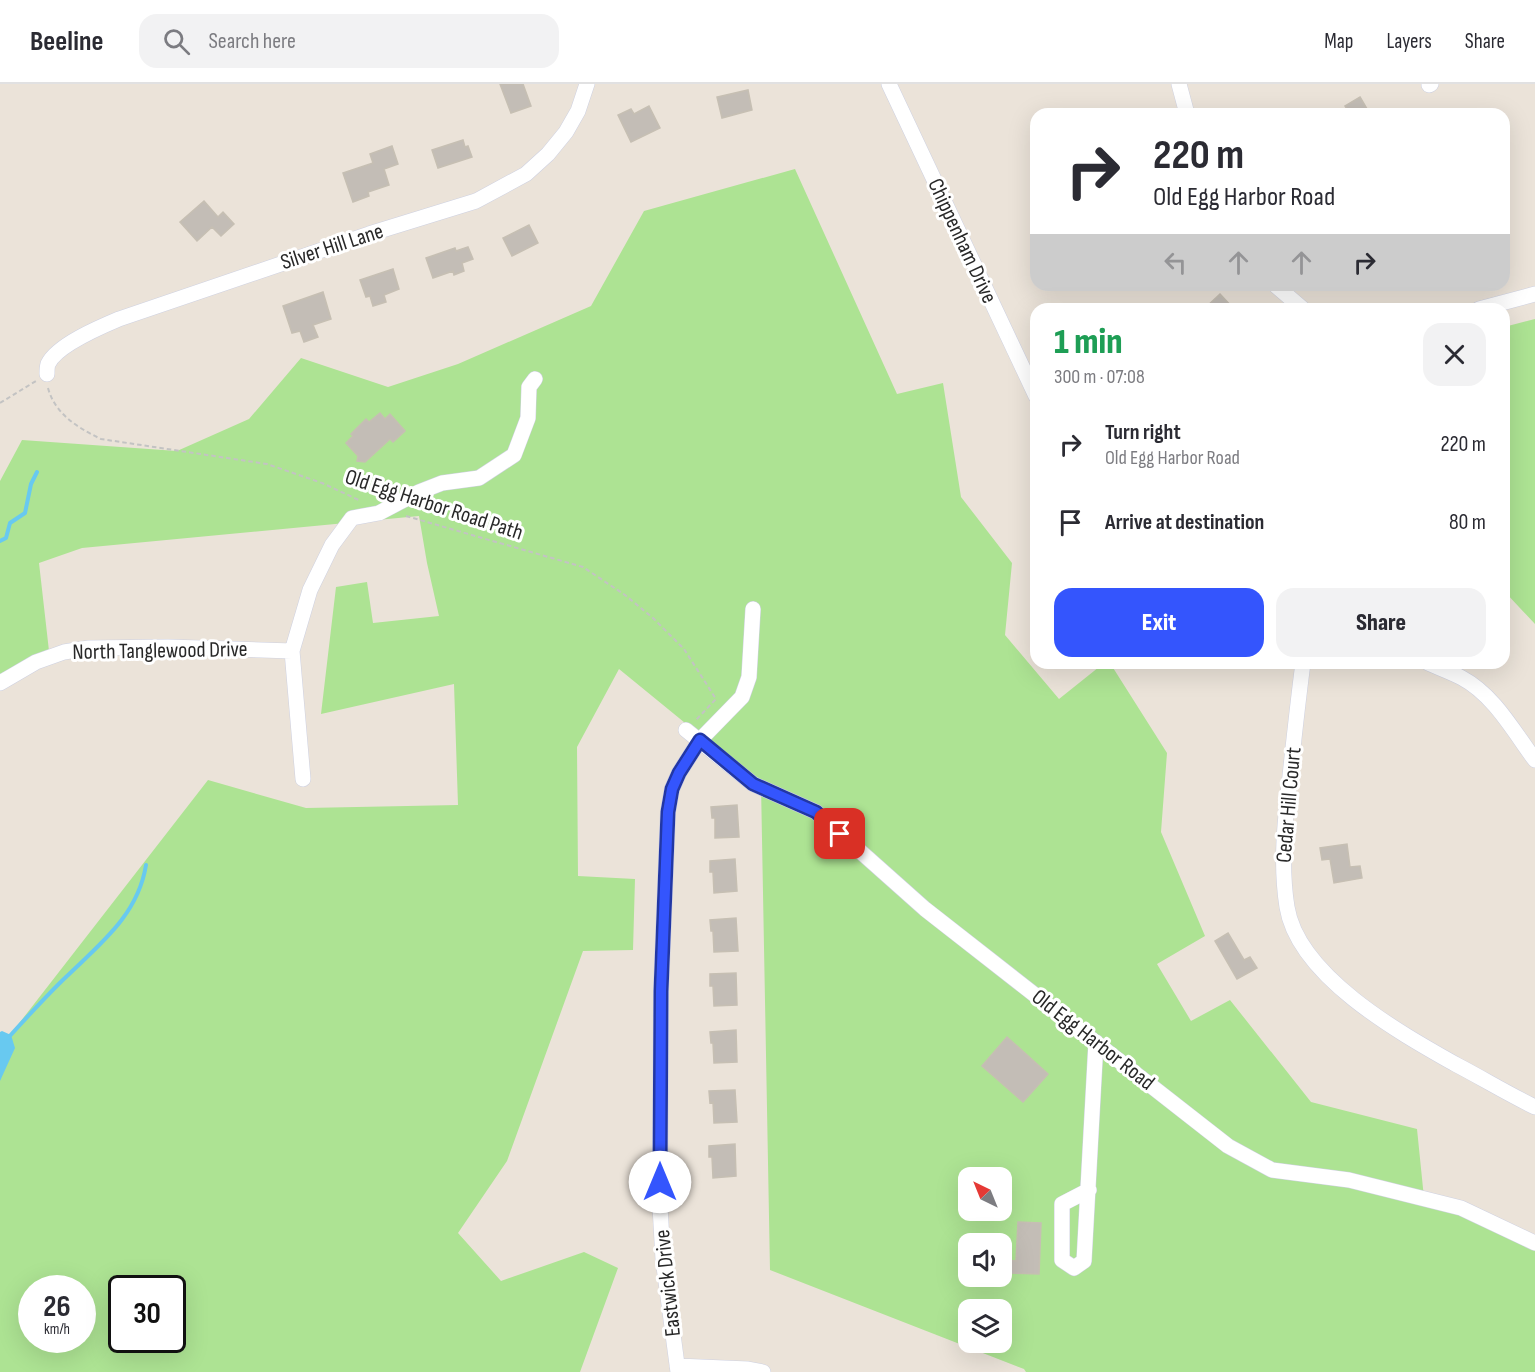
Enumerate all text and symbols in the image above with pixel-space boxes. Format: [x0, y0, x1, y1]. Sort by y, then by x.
search box [139, 14, 559, 68]
text: Beeline [30, 25, 103, 58]
icon: search [160, 25, 193, 58]
text: Search here [208, 28, 296, 55]
text: Map [1324, 29, 1353, 54]
text: Layers [1386, 29, 1432, 54]
text: Share [1465, 29, 1505, 54]
text: 220 m [1153, 130, 1244, 181]
icon: right [1054, 132, 1132, 210]
street label: Chippenham Drive [921, 174, 1003, 308]
text: Old Egg Harbor Road [1153, 181, 1335, 213]
street label: Silver Hill Lane [277, 218, 387, 276]
icon: left [1159, 246, 1192, 279]
icon: ahead [1222, 246, 1255, 279]
icon: ahead [1285, 246, 1318, 279]
icon: right [1348, 246, 1381, 279]
text: 1 min [1054, 321, 1122, 364]
button: close [1423, 323, 1486, 386]
text: 300 m · 07:08 [1054, 365, 1145, 389]
text: Turn right [1105, 419, 1181, 446]
icon: right [1054, 428, 1087, 461]
text: 220 m [1440, 431, 1486, 458]
text: Old Egg Harbor Road [1105, 446, 1240, 470]
street label: Old Egg Harbor Road Path [342, 463, 526, 547]
icon: arrive [1054, 506, 1087, 539]
text: Arrive at destination [1105, 509, 1264, 536]
text: 80 m [1449, 509, 1486, 536]
button: Exit [1054, 588, 1264, 657]
button: Share [1276, 588, 1486, 657]
street label: North Tanglewood Drive [72, 636, 248, 666]
street label: Cedar Hill Court [1271, 746, 1308, 864]
pin [814, 808, 865, 859]
icon: arrive [823, 817, 856, 850]
street label: Old Egg Harbor Road [1026, 984, 1160, 1096]
position arrow [628, 1150, 692, 1214]
north arrow [958, 1167, 1012, 1221]
map controls [958, 1167, 1012, 1353]
street label: Eastwick Drive [649, 1228, 687, 1338]
button: sound [958, 1233, 1012, 1287]
speed limit sign: 30 [108, 1275, 186, 1353]
text: 26 [43, 1289, 71, 1325]
button: layers [958, 1299, 1012, 1353]
text: km/h [44, 1320, 70, 1339]

